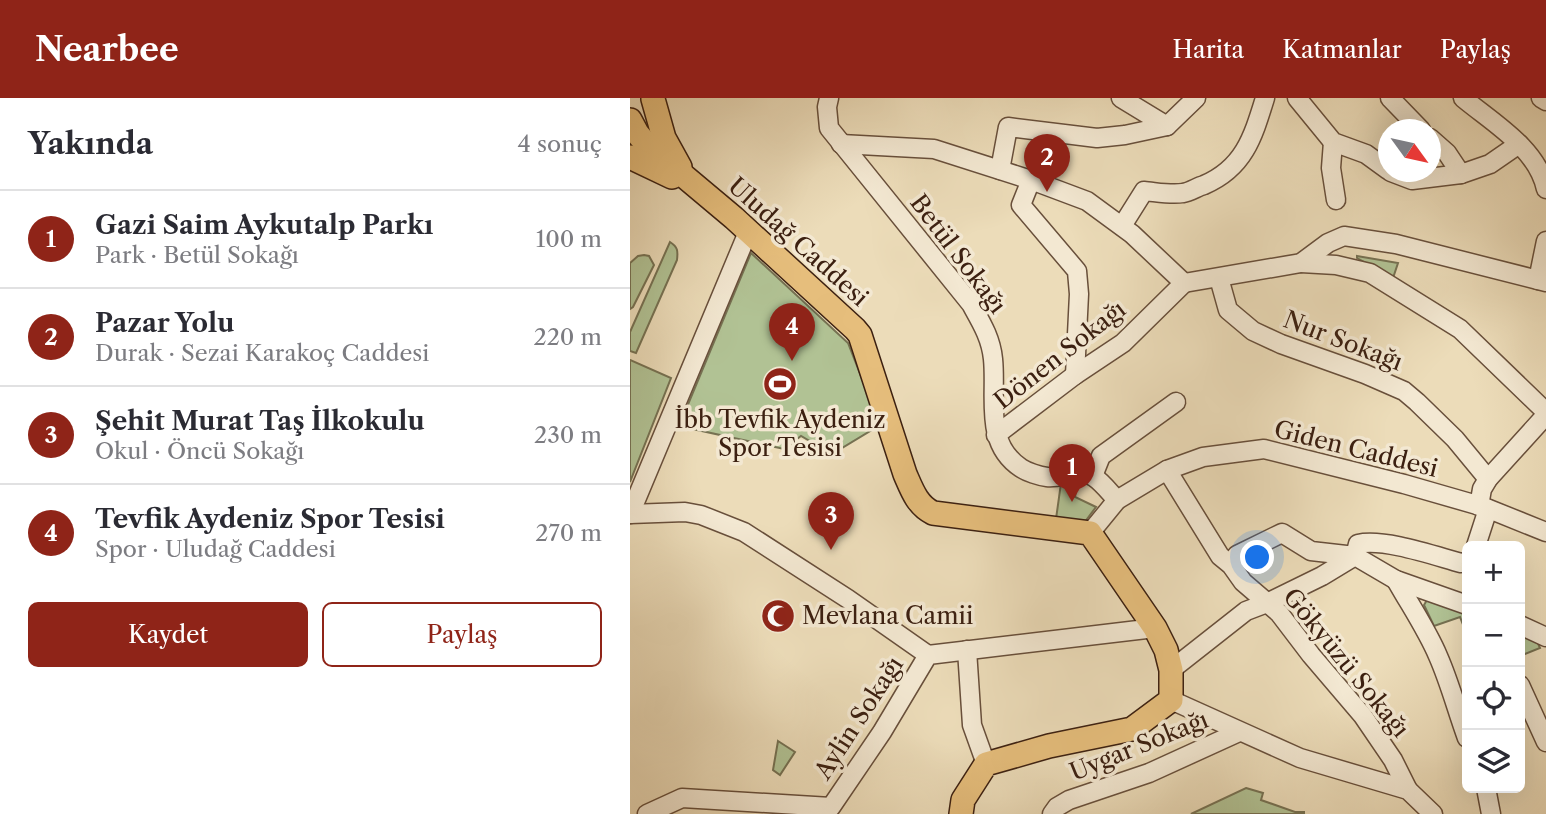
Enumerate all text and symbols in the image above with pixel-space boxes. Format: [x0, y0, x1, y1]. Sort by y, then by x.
text: Nearbee [35, 29, 179, 70]
text: Harita [1173, 35, 1244, 64]
text: Katmanlar [1282, 35, 1402, 64]
text: Paylaş [1440, 35, 1511, 64]
north arrow [1378, 119, 1441, 182]
text: Yakında [28, 125, 153, 162]
text: 4 sonuç [518, 130, 602, 158]
pin: 2 [1024, 134, 1070, 192]
street label: Uludağ Caddesi [722, 171, 874, 312]
street label: Betül Sokağı [904, 188, 1013, 319]
text: Gazi Saim Aykutalp Parkı [95, 209, 433, 241]
text: 1 [46, 225, 56, 253]
text: 100 m [536, 225, 602, 253]
text: Park · Betül Sokağı [95, 241, 299, 269]
street label: Dönen Sokağı [988, 294, 1131, 415]
pin: 4 [769, 303, 815, 361]
street label: Nur Sokağı [1280, 305, 1407, 376]
text: Pazar Yolu [95, 307, 234, 339]
text: 2 [44, 323, 58, 351]
text: 220 m [533, 323, 602, 351]
text: Durak · Sezai Karakoç Caddesi [95, 339, 429, 367]
sports icon: İbb Tevfik Aydeniz Spor Tesisi [761, 365, 799, 403]
place label: İbb Tevfik Aydeniz Spor Tesisi [674, 404, 886, 462]
text: Şehit Murat Taş İlkokulu [95, 405, 425, 437]
street label: Giden Caddesi [1271, 414, 1441, 483]
text: 3 [45, 421, 58, 449]
text: 230 m [534, 421, 602, 449]
text: Okul · Öncü Sokağı [95, 437, 304, 465]
pin: 1 [1049, 444, 1095, 502]
pin: 3 [808, 492, 854, 550]
text: Tevfik Aydeniz Spor Tesisi [95, 503, 445, 535]
text: 4 [44, 519, 58, 547]
text: 270 m [535, 519, 602, 547]
text: Spor · Uludağ Caddesi [95, 535, 336, 563]
your location [1240, 540, 1274, 574]
map controls [1462, 541, 1525, 793]
button: + [1462, 541, 1525, 604]
street label: Gökyüzü Sokağı [1277, 582, 1415, 743]
mosque icon: Mevlana Camii [759, 597, 797, 635]
place label: Mevlana Camii [802, 601, 973, 630]
button: Kaydet [28, 602, 308, 667]
button: Paylaş [322, 602, 602, 667]
button: − [1462, 604, 1525, 667]
street label: Aylin Sokağı [808, 651, 909, 785]
button: locate [1462, 667, 1525, 730]
street label: Uygar Sokağı [1065, 705, 1212, 787]
button: layers [1462, 730, 1525, 793]

